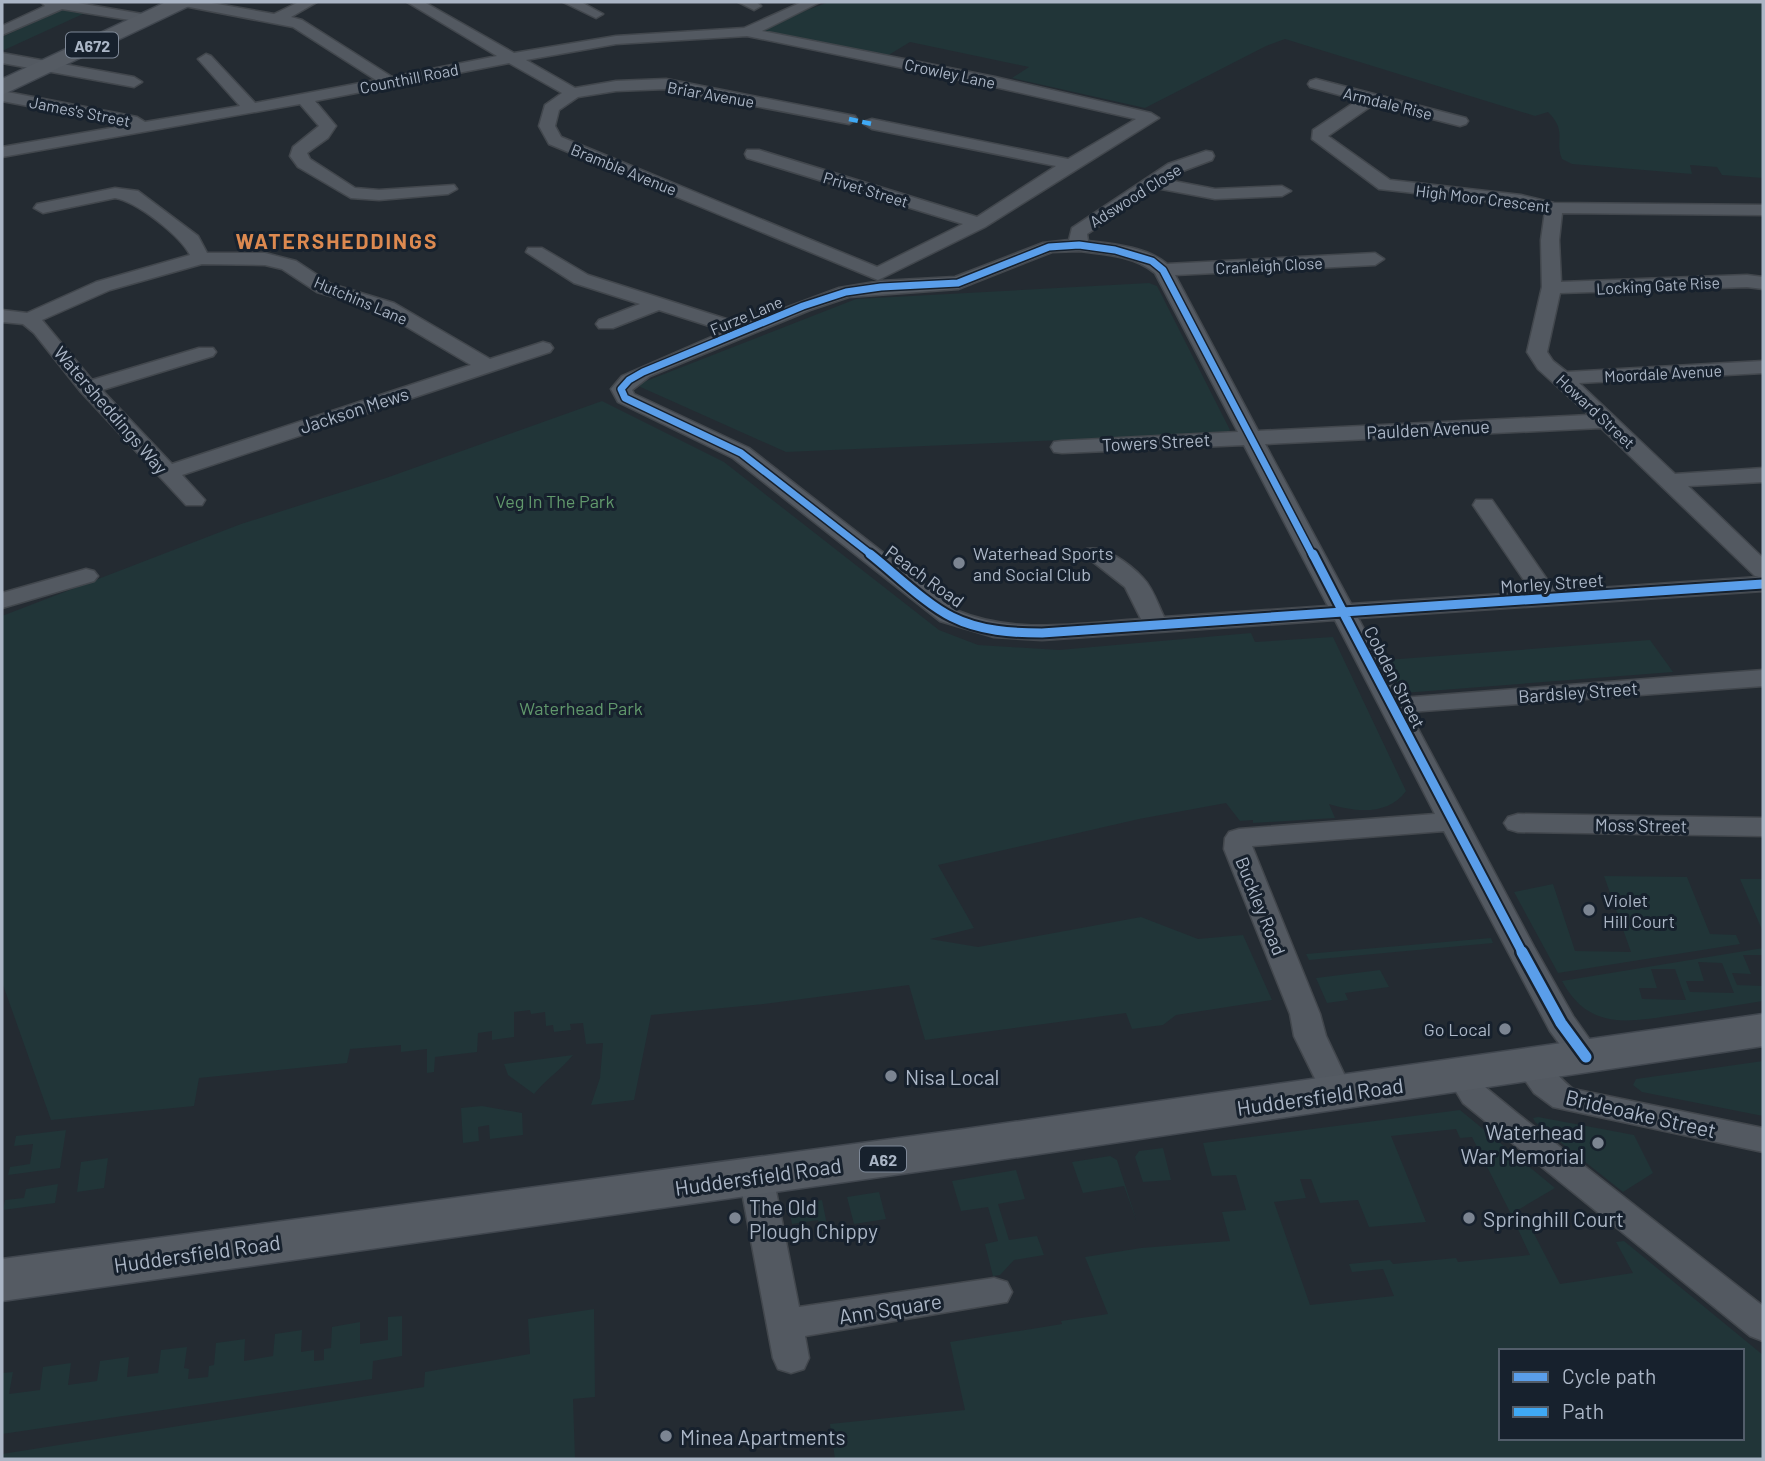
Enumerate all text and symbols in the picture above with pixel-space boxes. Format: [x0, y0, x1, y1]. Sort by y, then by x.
road number: A672 [66, 32, 118, 58]
street label: Crowley Lane [903, 54, 997, 92]
street label: Counthill Road [358, 59, 460, 97]
street label: Briar Avenue [666, 77, 756, 111]
street label: Armdale Rise [1342, 83, 1434, 123]
street label: James's Street [28, 92, 132, 130]
street label: Bramble Avenue [568, 139, 680, 199]
street label: Adswood Close [1086, 159, 1184, 231]
street label: Privet Street [821, 167, 911, 211]
street label: High Moor Crescent [1415, 180, 1551, 216]
district label: WATERSHEDDINGS [236, 228, 438, 253]
street label: Cranleigh Close [1215, 253, 1323, 277]
street label: Hutchins Lane [312, 272, 410, 328]
street label: Locking Gate Rise [1596, 272, 1720, 298]
street label: Furze Lane [707, 291, 785, 339]
street label: Watersheddings Way [49, 342, 173, 478]
street label: Moordale Avenue [1604, 360, 1722, 386]
street label: Howard Street [1553, 370, 1639, 452]
street label: Jackson Mews [297, 382, 411, 438]
street label: Paulden Avenue [1366, 415, 1490, 443]
street label: Towers Street [1101, 428, 1211, 456]
park label: Veg In The Park [496, 490, 614, 512]
street label: Peach Road [882, 540, 968, 612]
place label: Waterhead Sports and Social Club [973, 542, 1113, 585]
marker: Waterhead Sports and Social Club [951, 555, 967, 571]
street label: Morley Street [1499, 568, 1605, 598]
street label: Cobden Street [1360, 622, 1430, 732]
street label: Bardsley Street [1517, 677, 1639, 707]
park label: Waterhead Park [519, 697, 643, 719]
street label: Moss Street [1595, 813, 1687, 837]
street label: Buckley Road [1231, 854, 1291, 958]
place label: Violet Hill Court [1603, 889, 1675, 932]
marker: Violet Hill Court [1581, 902, 1597, 918]
place label: Go Local [1424, 1018, 1491, 1040]
marker: Go Local [1497, 1021, 1513, 1037]
place label: Nisa Local [905, 1064, 999, 1089]
marker: Nisa Local [883, 1068, 899, 1084]
street label: Huddersfield Road [1235, 1072, 1405, 1120]
street label: Brideoake Street [1563, 1084, 1719, 1142]
place label: Waterhead War Memorial [1461, 1119, 1584, 1168]
marker: Waterhead War Memorial [1590, 1135, 1606, 1151]
road number: A62 [860, 1147, 906, 1172]
street label: Huddersfield Road [673, 1152, 843, 1200]
place label: The Old Plough Chippy [749, 1194, 878, 1243]
place label: Springhill Court [1483, 1206, 1624, 1231]
marker: The Old Plough Chippy [727, 1210, 743, 1226]
marker: Springhill Court [1461, 1210, 1477, 1226]
street label: Huddersfield Road [112, 1229, 282, 1277]
street label: Ann Square [837, 1288, 943, 1328]
legend [1499, 1349, 1744, 1440]
text: Cycle path [1562, 1363, 1656, 1388]
text: Path [1562, 1398, 1604, 1423]
place label: Minea Apartments [680, 1424, 846, 1449]
marker: Minea Apartments [658, 1428, 674, 1444]

